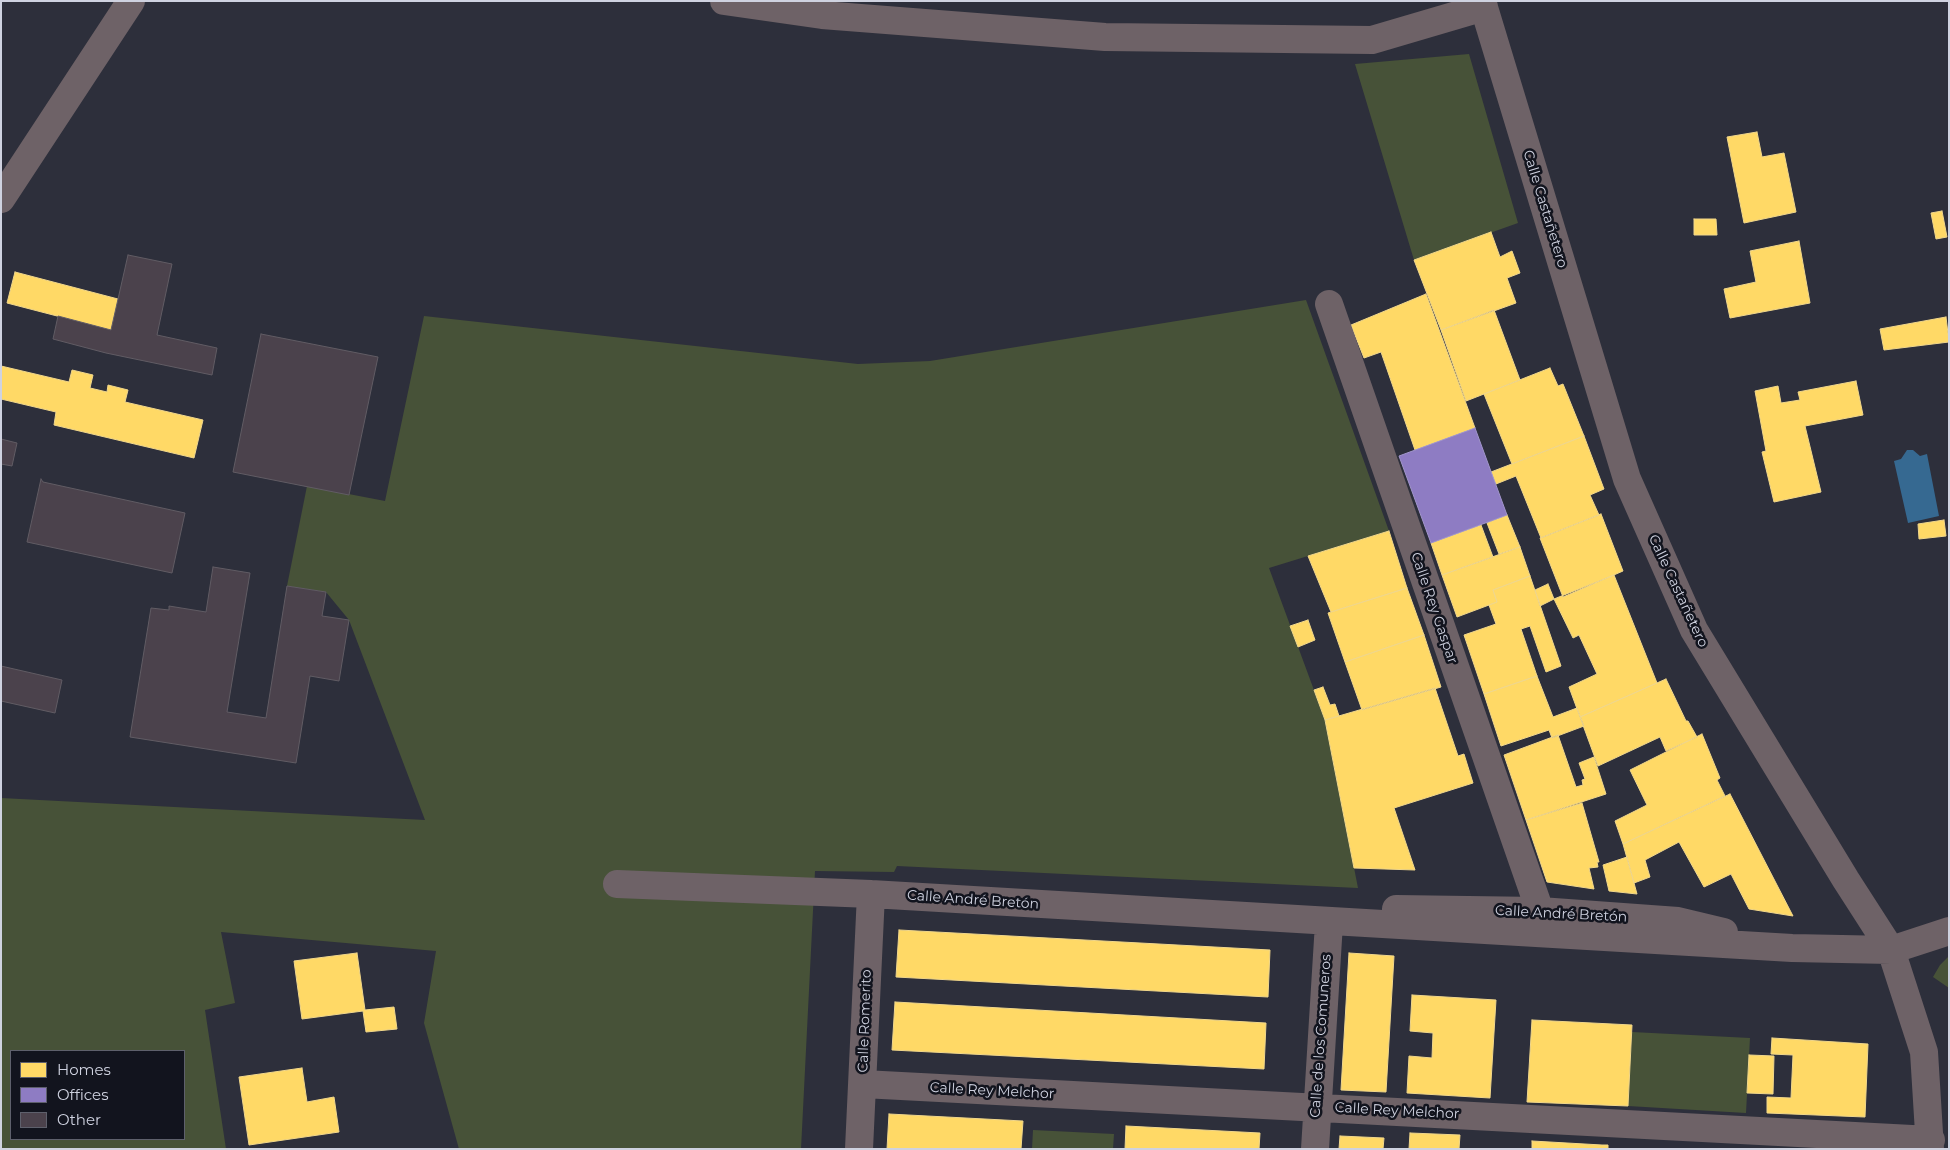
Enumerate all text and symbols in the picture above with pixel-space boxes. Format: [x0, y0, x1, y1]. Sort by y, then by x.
street label: Calle Castañetero [1519, 148, 1571, 270]
street label: Calle Castañetero [1645, 532, 1711, 650]
street label: Calle Rey Gaspar [1407, 550, 1461, 666]
street label: Calle André Bretón [906, 887, 1040, 913]
street label: Calle André Bretón [1494, 902, 1628, 926]
street label: Calle de los Comuneros [1307, 954, 1335, 1118]
street label: Calle Romerito [855, 969, 875, 1073]
legend [10, 1050, 185, 1140]
text: Homes [57, 1060, 111, 1079]
street label: Calle Rey Melchor [929, 1079, 1055, 1103]
text: Offices [57, 1085, 109, 1104]
street label: Calle Rey Melchor [1334, 1099, 1460, 1123]
text: Other [57, 1110, 101, 1129]

